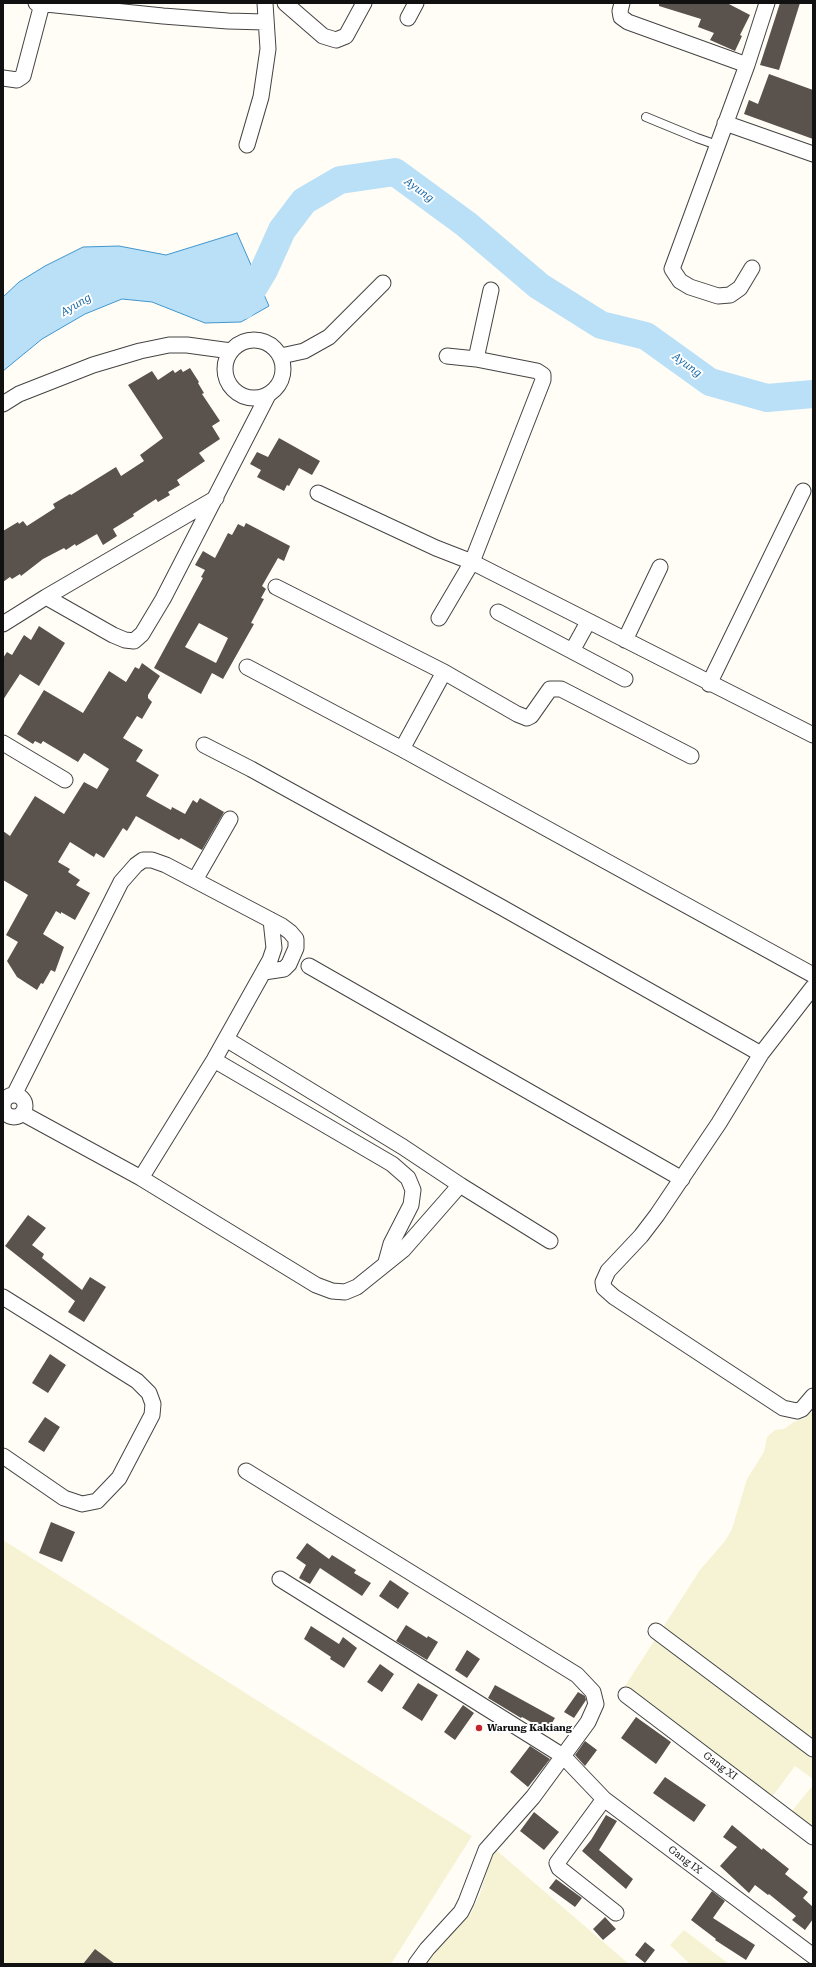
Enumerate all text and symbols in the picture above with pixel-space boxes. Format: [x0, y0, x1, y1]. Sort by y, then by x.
water label: Ayung [402, 175, 436, 205]
water label: Ayung [58, 291, 94, 319]
water label: Ayung [670, 350, 704, 380]
place label: Warung Kakiang [487, 1722, 572, 1734]
marker: Warung Kakiang [474, 1723, 484, 1733]
street label: Gang XI [701, 1749, 739, 1783]
street label: Gang IX [666, 1843, 704, 1877]

